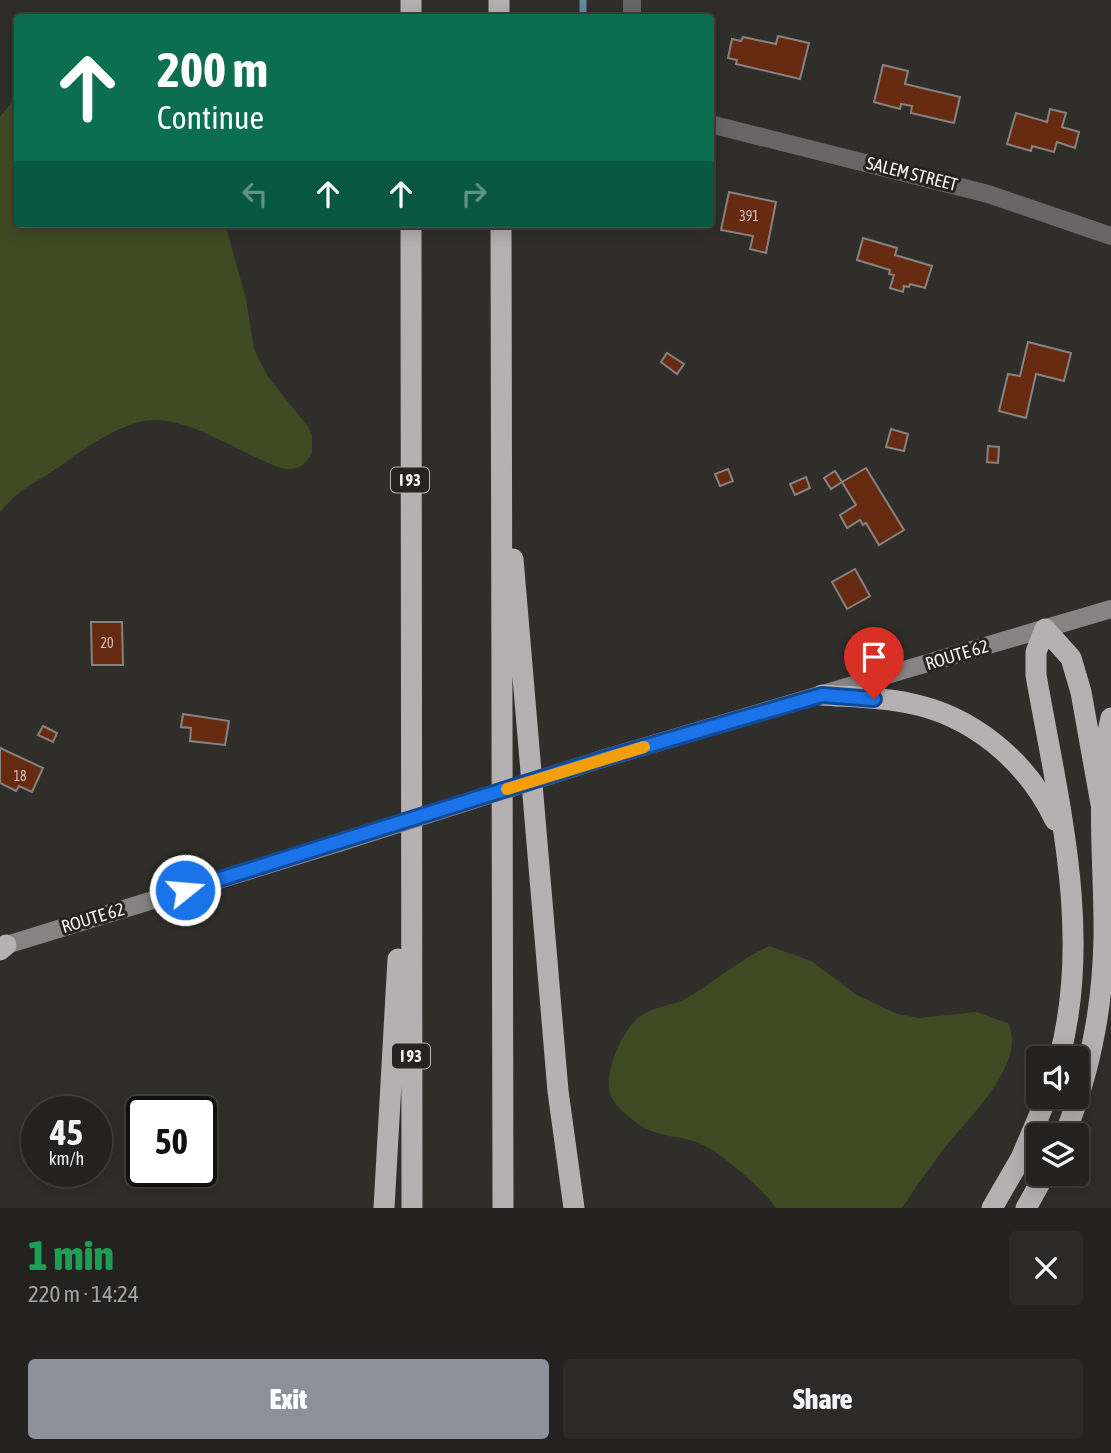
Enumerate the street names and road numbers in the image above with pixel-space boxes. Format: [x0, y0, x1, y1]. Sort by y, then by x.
street label: SALEM STREET [864, 152, 960, 195]
road number: I 93 [391, 467, 429, 492]
street label: ROUTE 62 [923, 635, 991, 674]
street label: ROUTE 62 [59, 898, 127, 937]
road number: I 93 [392, 1044, 430, 1068]

